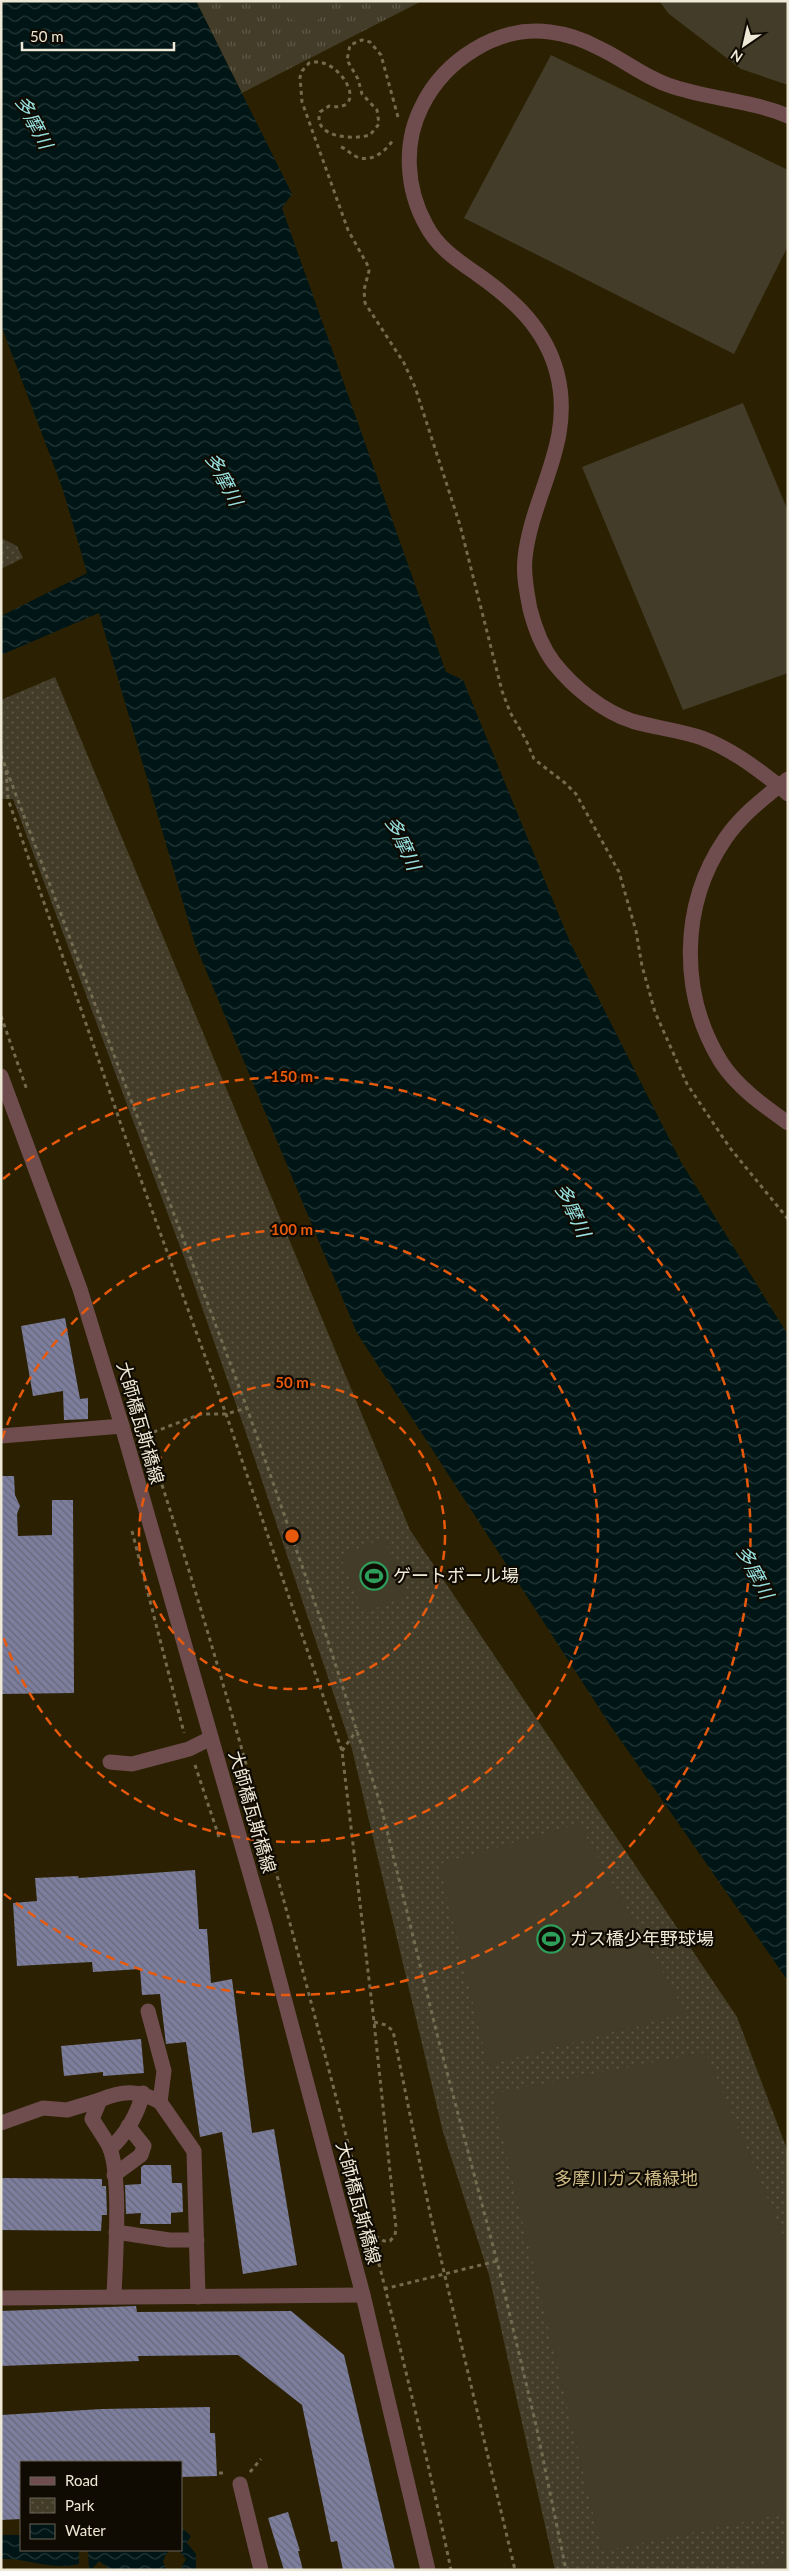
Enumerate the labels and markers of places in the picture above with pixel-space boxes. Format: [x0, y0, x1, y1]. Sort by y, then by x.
centre of rings [283, 1527, 301, 1545]
sports icon: ゲートボール場 [359, 1561, 389, 1591]
place label: ゲートボール場 [393, 1564, 519, 1586]
sports icon: ガス橋少年野球場 [536, 1924, 566, 1954]
place label: ガス橋少年野球場 [570, 1927, 714, 1949]

